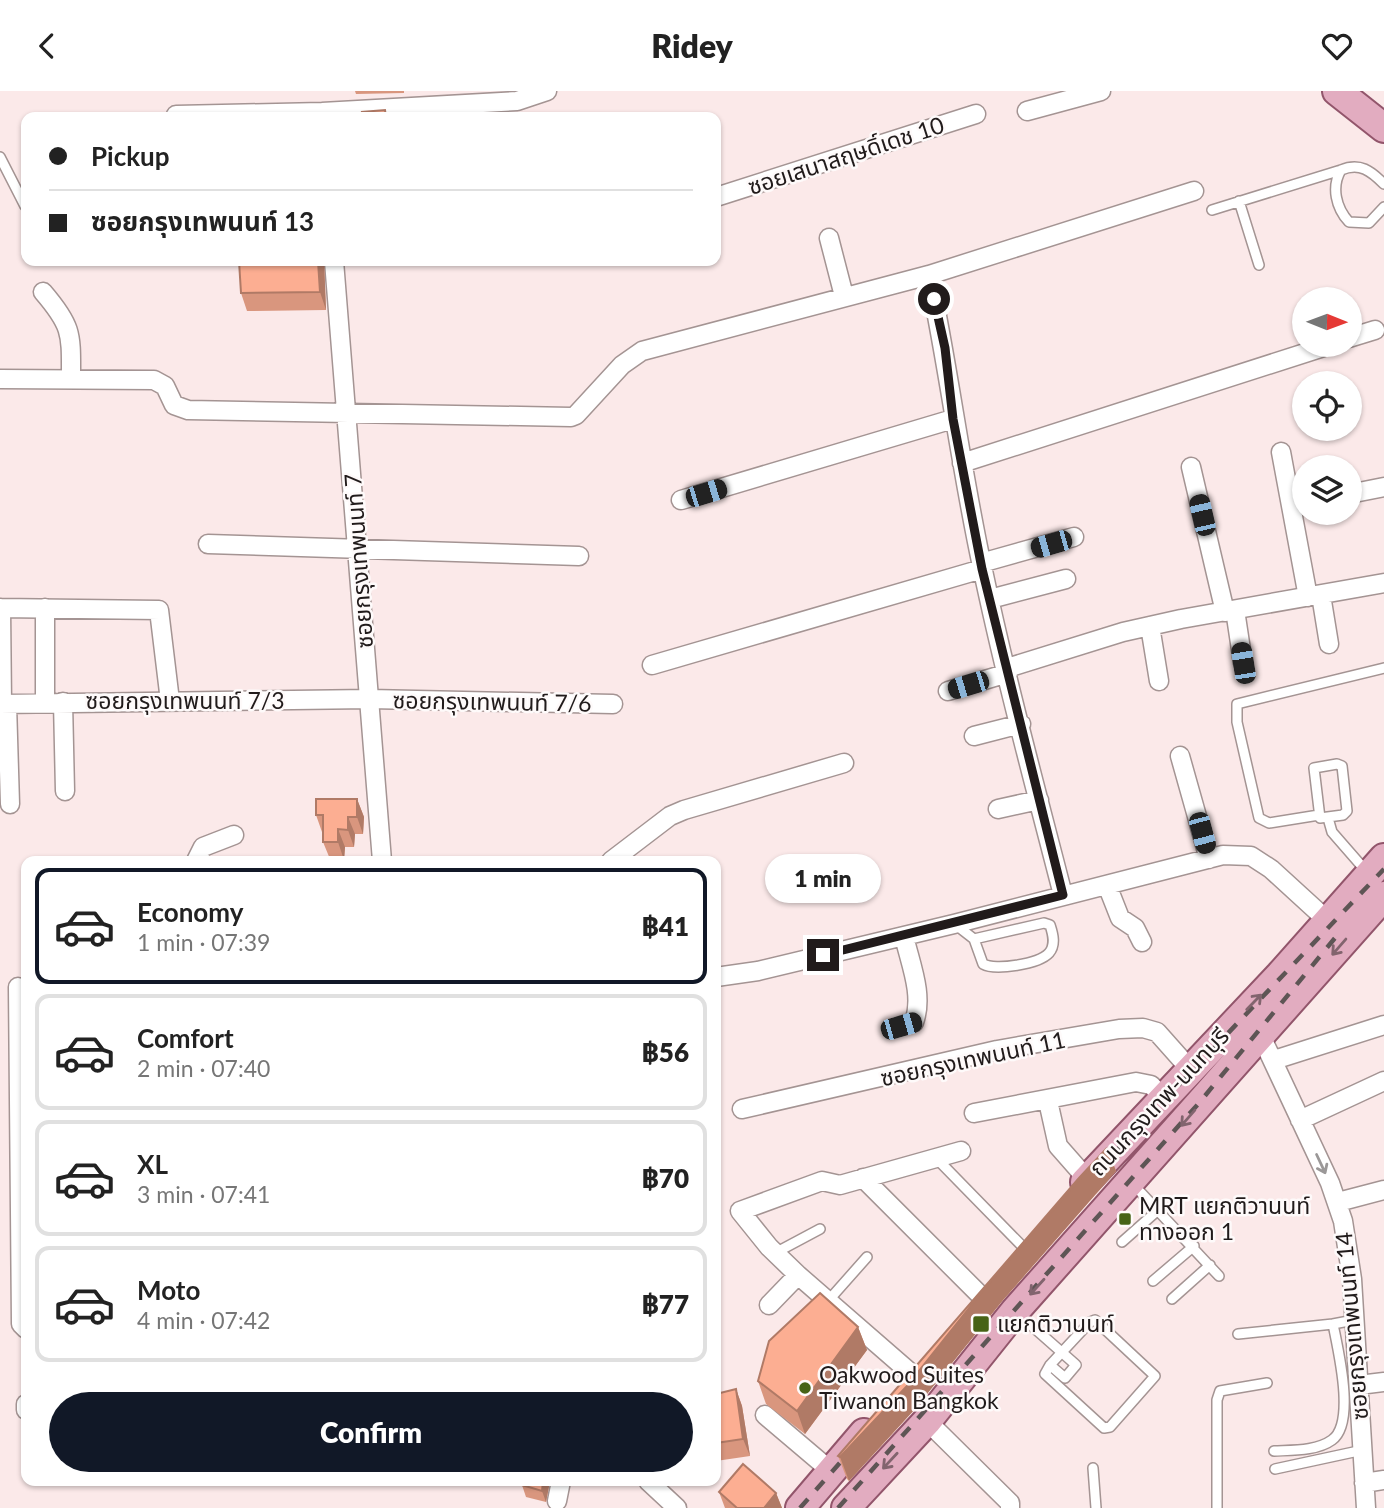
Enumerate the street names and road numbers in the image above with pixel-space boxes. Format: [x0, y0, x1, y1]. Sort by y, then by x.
street label: ซอยเสนาสฤษดิ์เดช 10 [744, 110, 947, 200]
street label: ซอยกรุงเทพนนท์ 7 [338, 473, 379, 649]
street label: ซอยกรุงเทพนนท์ 7/6 [392, 685, 592, 718]
street label: ซอยกรุงเทพนนท์ 7/3 [86, 686, 284, 715]
street label: ถนนกรุงเทพ-นนทบุรี [1083, 1022, 1235, 1182]
street label: ซอยกรุงเทพนนท์ 11 [878, 1025, 1068, 1092]
street label: ซอยกรุงเทพนนท์ 14 [1329, 1231, 1374, 1421]

